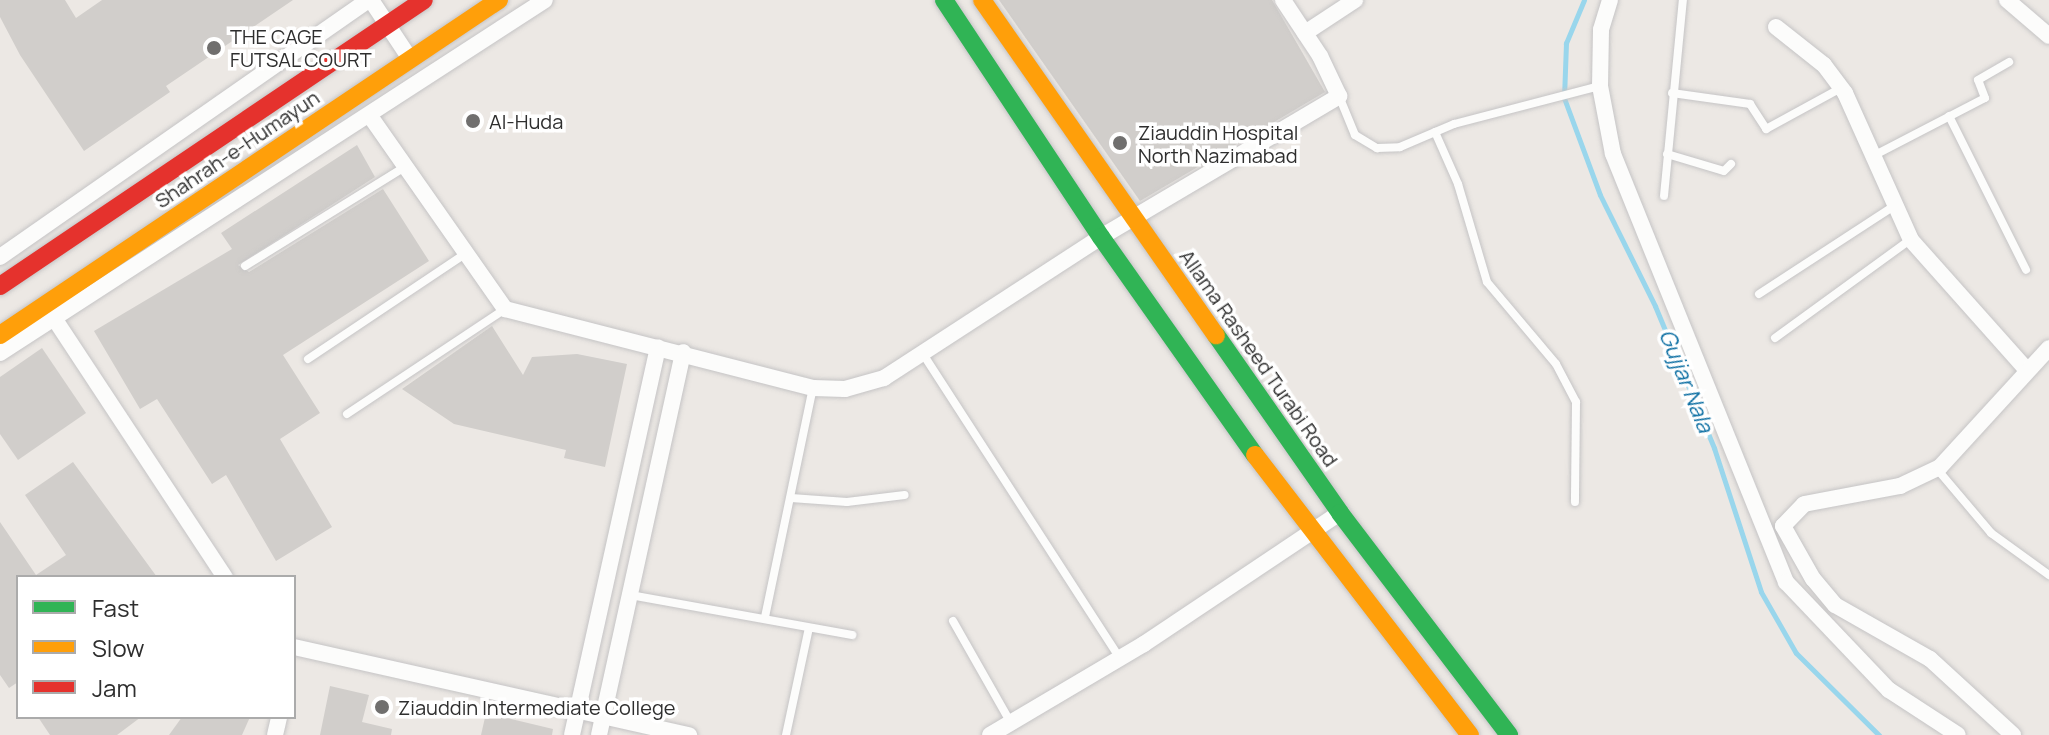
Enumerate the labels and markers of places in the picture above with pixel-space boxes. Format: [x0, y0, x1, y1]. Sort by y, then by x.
place label: THE CAGE FUTSAL COURT [230, 24, 373, 71]
marker: THE CAGE FUTSAL COURT [205, 39, 223, 57]
place label: Al-Huda [489, 109, 563, 133]
marker: Al-Huda [464, 112, 482, 130]
place label: Ziauddin Hospital North Nazimabad [1138, 120, 1298, 167]
marker: Ziauddin Hospital North Nazimabad [1109, 132, 1131, 154]
place label: Ziauddin Intermediate College [398, 695, 675, 719]
marker: Ziauddin Intermediate College [373, 698, 391, 716]

